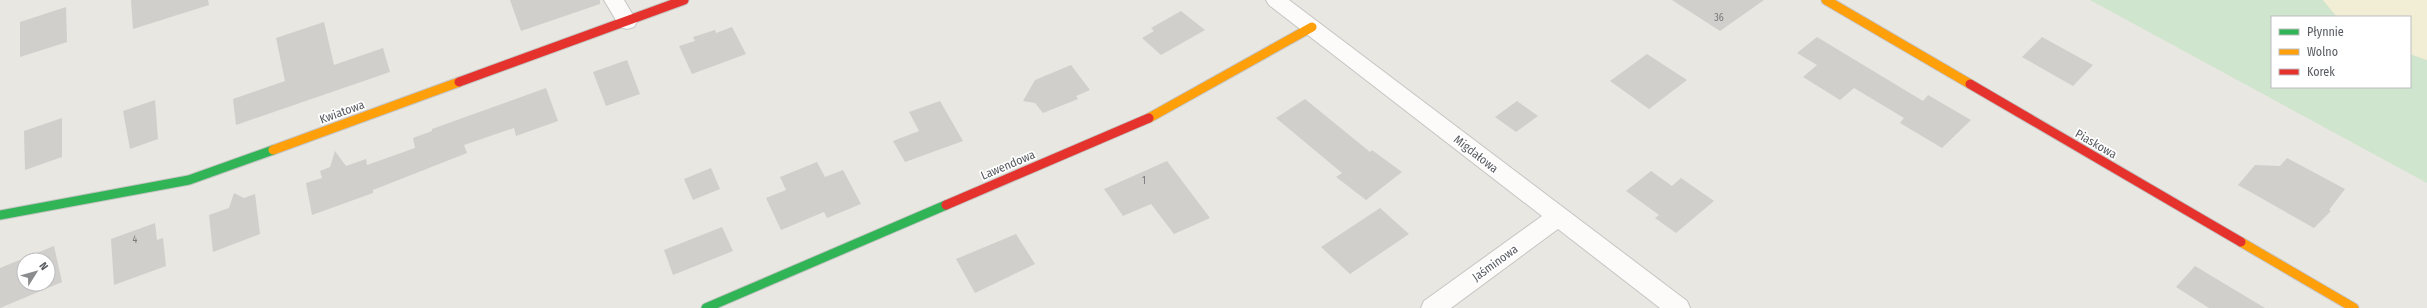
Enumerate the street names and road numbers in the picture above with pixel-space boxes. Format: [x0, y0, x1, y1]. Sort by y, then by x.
street label: Kwiatowa [318, 97, 366, 127]
street label: Piaskowa [2073, 127, 2119, 162]
street label: Migdałowa [1451, 132, 1501, 176]
street label: Lawendowa [979, 147, 1037, 183]
street label: Jaśminowa [1470, 242, 1521, 284]

